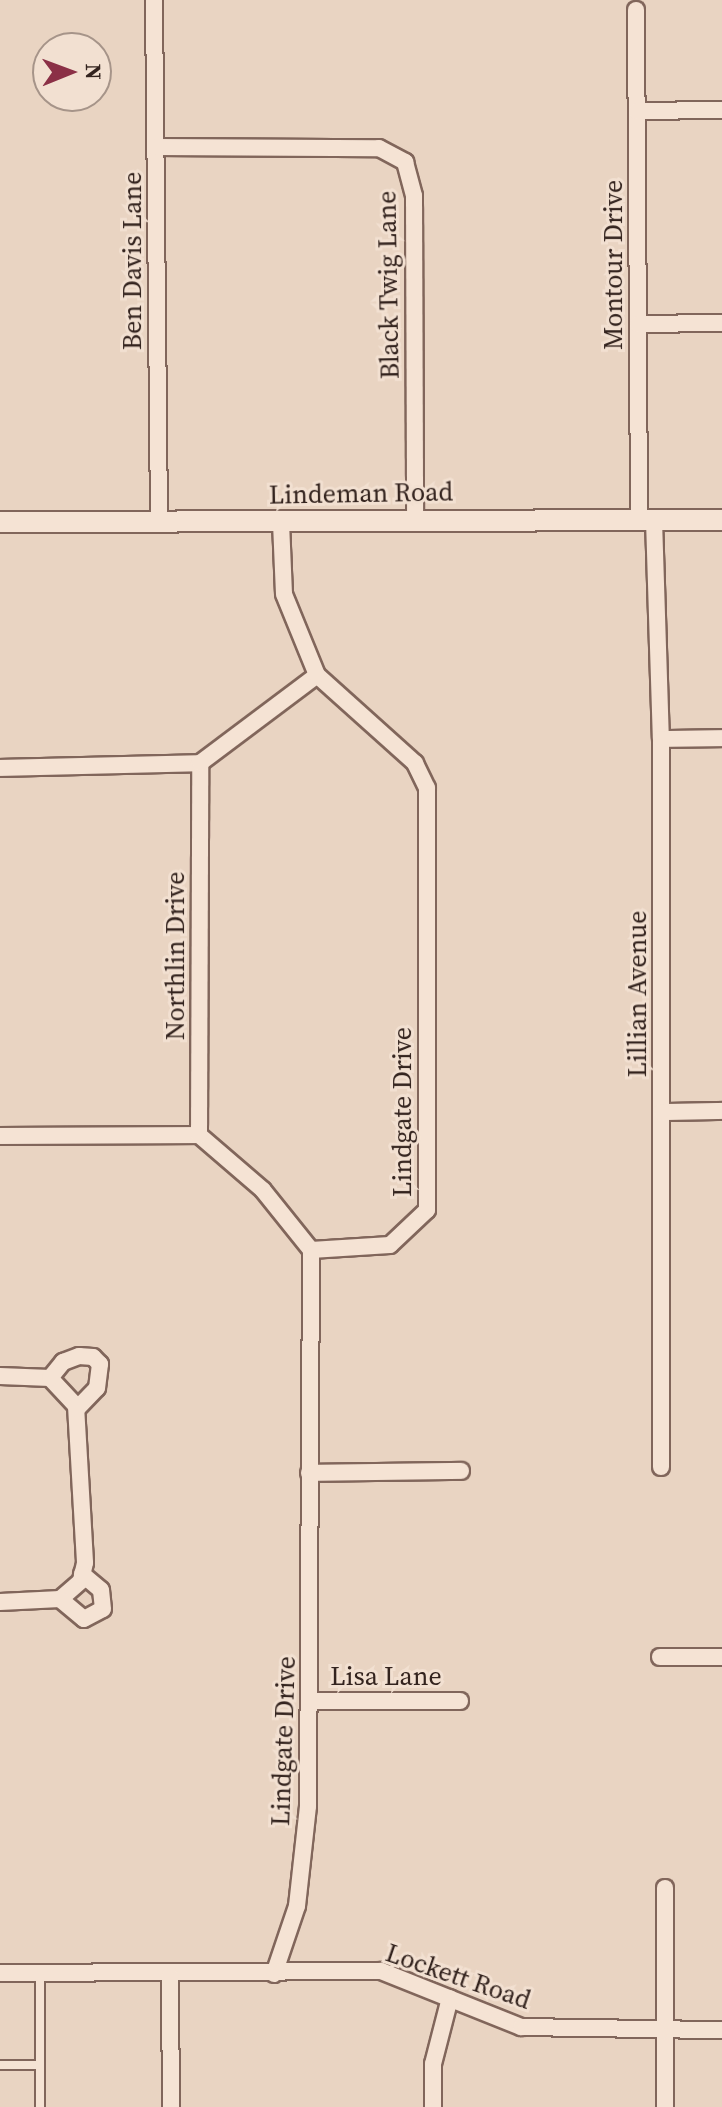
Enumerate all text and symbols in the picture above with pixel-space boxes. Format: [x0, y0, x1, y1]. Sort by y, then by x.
north arrow [32, 32, 112, 112]
text: N [79, 63, 109, 80]
street label: Ben Davis Lane [117, 172, 149, 350]
street label: Montour Drive [598, 180, 630, 350]
street label: Black Twig Lane [372, 190, 406, 380]
street label: Lindeman Road [269, 477, 453, 511]
street label: Northlin Drive [160, 872, 192, 1040]
street label: Lillian Avenue [622, 911, 654, 1077]
street label: Lindgate Drive [387, 1027, 419, 1197]
street label: Lindgate Drive [265, 1655, 303, 1827]
street label: Lisa Lane [330, 1661, 442, 1693]
street label: Lockett Road [381, 1938, 535, 2016]

